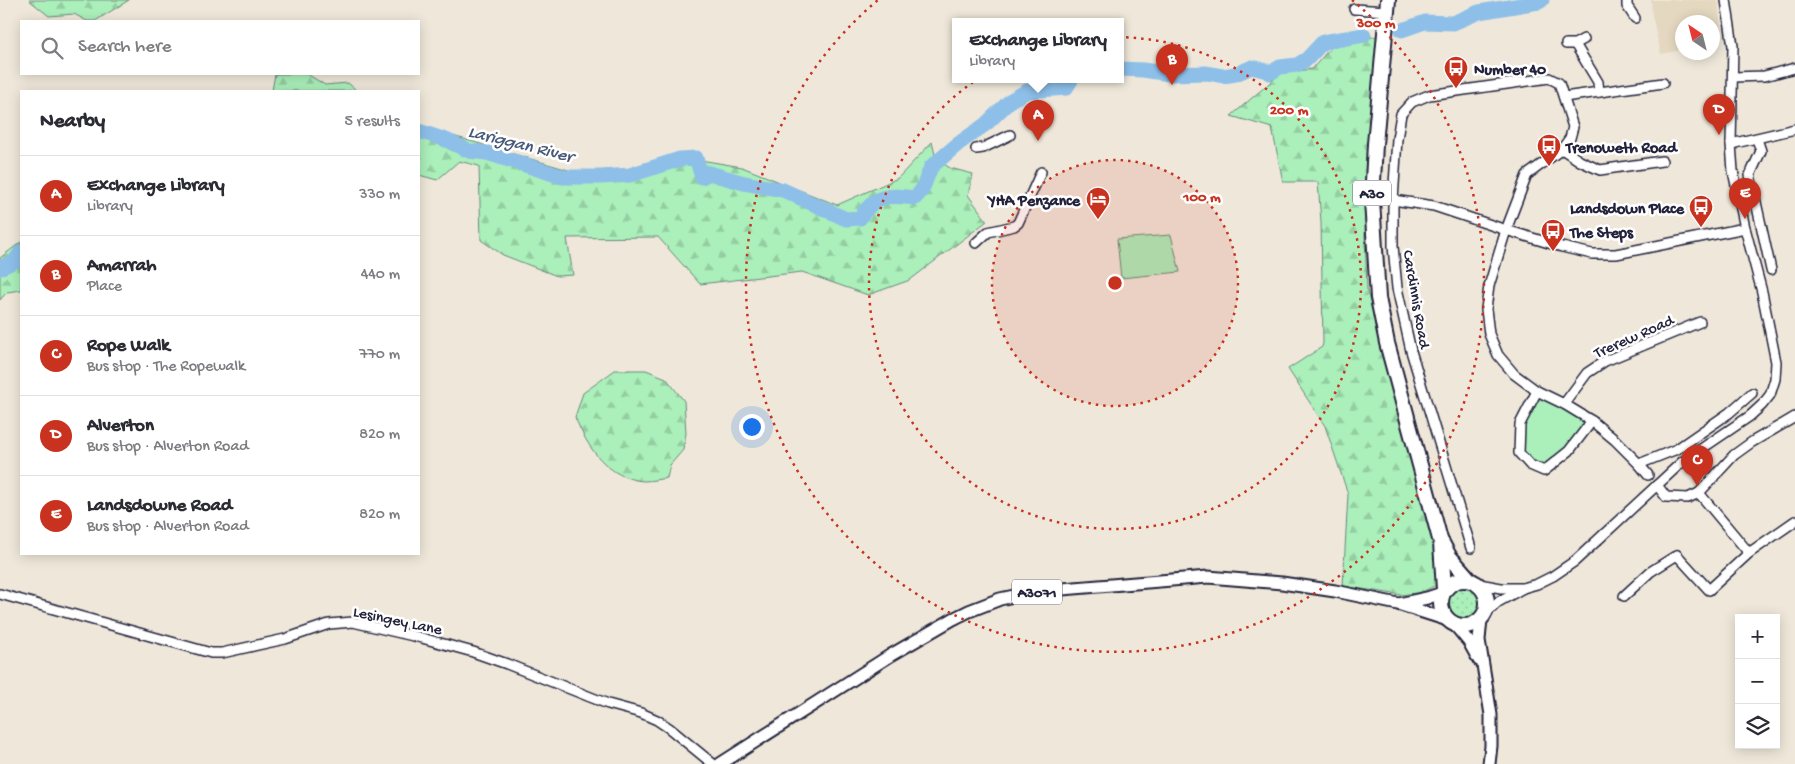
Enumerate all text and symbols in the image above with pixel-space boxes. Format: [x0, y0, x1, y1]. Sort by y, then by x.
text: 300 m [1355, 15, 1396, 33]
north arrow [1675, 15, 1720, 60]
popup [952, 18, 1124, 83]
search box [20, 20, 420, 75]
text: Exchange Library [969, 30, 1107, 53]
icon: search [38, 34, 66, 62]
text: Search here [78, 36, 172, 59]
pin: B [1156, 44, 1188, 85]
text: Library [969, 53, 1015, 72]
bus stop icon: Number 40 [1443, 55, 1469, 89]
place label: Number 40 [1474, 62, 1546, 81]
pin: D [1703, 94, 1735, 135]
pin: A [1022, 100, 1054, 141]
text: 200 m [1270, 102, 1309, 120]
text: Nearby [40, 110, 105, 135]
text: 5 results [345, 113, 400, 132]
water label: Lariggan River [466, 122, 578, 169]
bus stop icon: Trenoweth Road [1536, 133, 1562, 167]
place label: Trenoweth Road [1564, 140, 1678, 159]
text: Exchange Library [87, 175, 225, 198]
pin: E [1729, 178, 1761, 219]
road number: A30 [1353, 180, 1391, 206]
text: A [51, 186, 61, 205]
text: 330 m [359, 186, 400, 205]
hotel icon: YHA Penzance [1085, 186, 1111, 220]
text: 100 m [1182, 189, 1221, 207]
place label: YHA Penzance [986, 193, 1081, 212]
bus stop icon: Landsdown Place [1688, 194, 1714, 228]
text: Library [87, 198, 133, 217]
place label: Landsdown Place [1570, 201, 1685, 220]
bus stop icon: The Steps [1540, 218, 1566, 252]
place label: The Steps [1568, 225, 1634, 244]
street label: Cardinnis Road [1397, 249, 1433, 352]
text: Amarrah [87, 255, 156, 278]
text: B [52, 266, 60, 285]
text: 440 m [361, 266, 400, 285]
centre of rings [1106, 274, 1124, 292]
text: Place [87, 278, 122, 297]
street label: Trerew Road [1591, 312, 1679, 365]
text: Rope Walk [87, 335, 170, 358]
text: C [52, 346, 60, 365]
text: 770 m [359, 346, 400, 365]
text: Bus stop · The Ropewalk [87, 358, 245, 377]
your location [739, 414, 765, 440]
text: Alverton [87, 415, 154, 438]
text: D [51, 426, 61, 445]
text: 820 m [359, 426, 400, 445]
text: Bus stop · Alverton Road [87, 438, 249, 457]
pin: C [1681, 445, 1713, 486]
text: Landsdowne Road [87, 495, 232, 518]
text: E [51, 506, 61, 525]
text: 820 m [359, 506, 400, 525]
text: Bus stop · Alverton Road [87, 518, 249, 537]
road number: A3071 [1012, 580, 1062, 604]
street label: Lesingey Lane [351, 604, 444, 641]
map controls [1735, 614, 1780, 749]
button: + [1735, 614, 1780, 659]
button: − [1735, 659, 1780, 704]
button: layers [1735, 704, 1780, 749]

